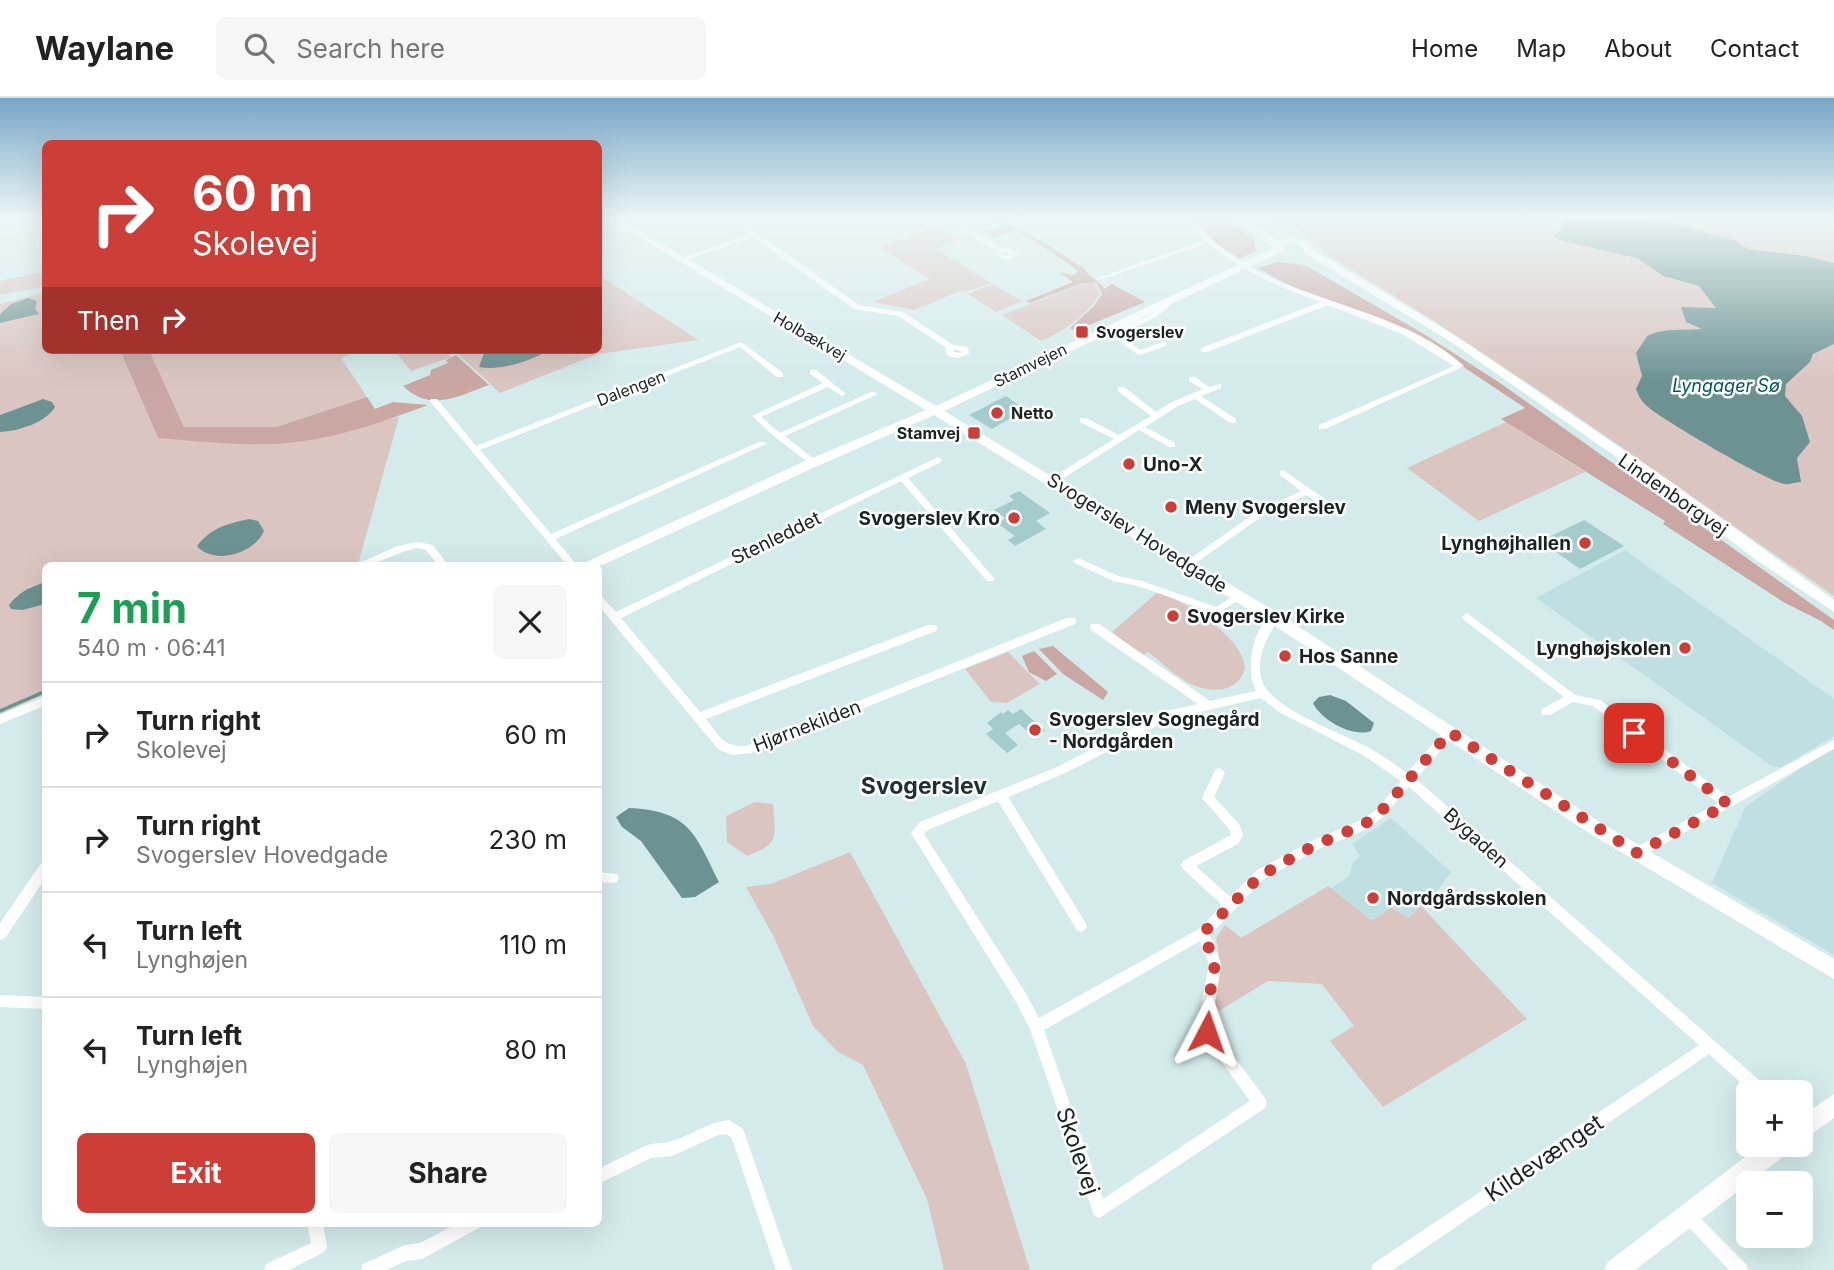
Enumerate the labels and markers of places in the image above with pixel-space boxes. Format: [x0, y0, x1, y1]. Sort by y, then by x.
place label: Svogerslev [1096, 322, 1184, 342]
marker: Svogerslev [1074, 324, 1090, 340]
place label: Netto [1011, 403, 1054, 423]
marker: Netto [989, 405, 1005, 421]
place label: Stamvej [897, 423, 960, 443]
marker: Stamvej [966, 425, 982, 441]
place label: Uno-X [1143, 453, 1203, 476]
marker: Uno-X [1121, 456, 1137, 472]
place label: Meny Svogerslev [1185, 496, 1346, 519]
marker: Meny Svogerslev [1163, 499, 1179, 515]
place label: Svogerslev Kro [859, 507, 1000, 530]
marker: Svogerslev Kro [1006, 510, 1022, 526]
place label: Lynghøjhallen [1441, 532, 1571, 555]
marker: Lynghøjhallen [1577, 535, 1593, 551]
place label: Svogerslev Kirke [1187, 605, 1345, 628]
marker: Svogerslev Kirke [1165, 608, 1181, 624]
place label: Lynghøjskolen [1536, 637, 1671, 660]
marker: Lynghøjskolen [1677, 640, 1693, 656]
place label: Hos Sanne [1299, 645, 1398, 668]
marker: Hos Sanne [1277, 648, 1293, 664]
pin [1604, 703, 1664, 763]
place label: Svogerslev Sognegård - Nordgården [1049, 708, 1259, 753]
marker: Svogerslev Sognegård - Nordgården [1027, 722, 1043, 738]
place label: Nordgårdsskolen [1387, 887, 1547, 910]
marker: Nordgårdsskolen [1365, 890, 1381, 906]

